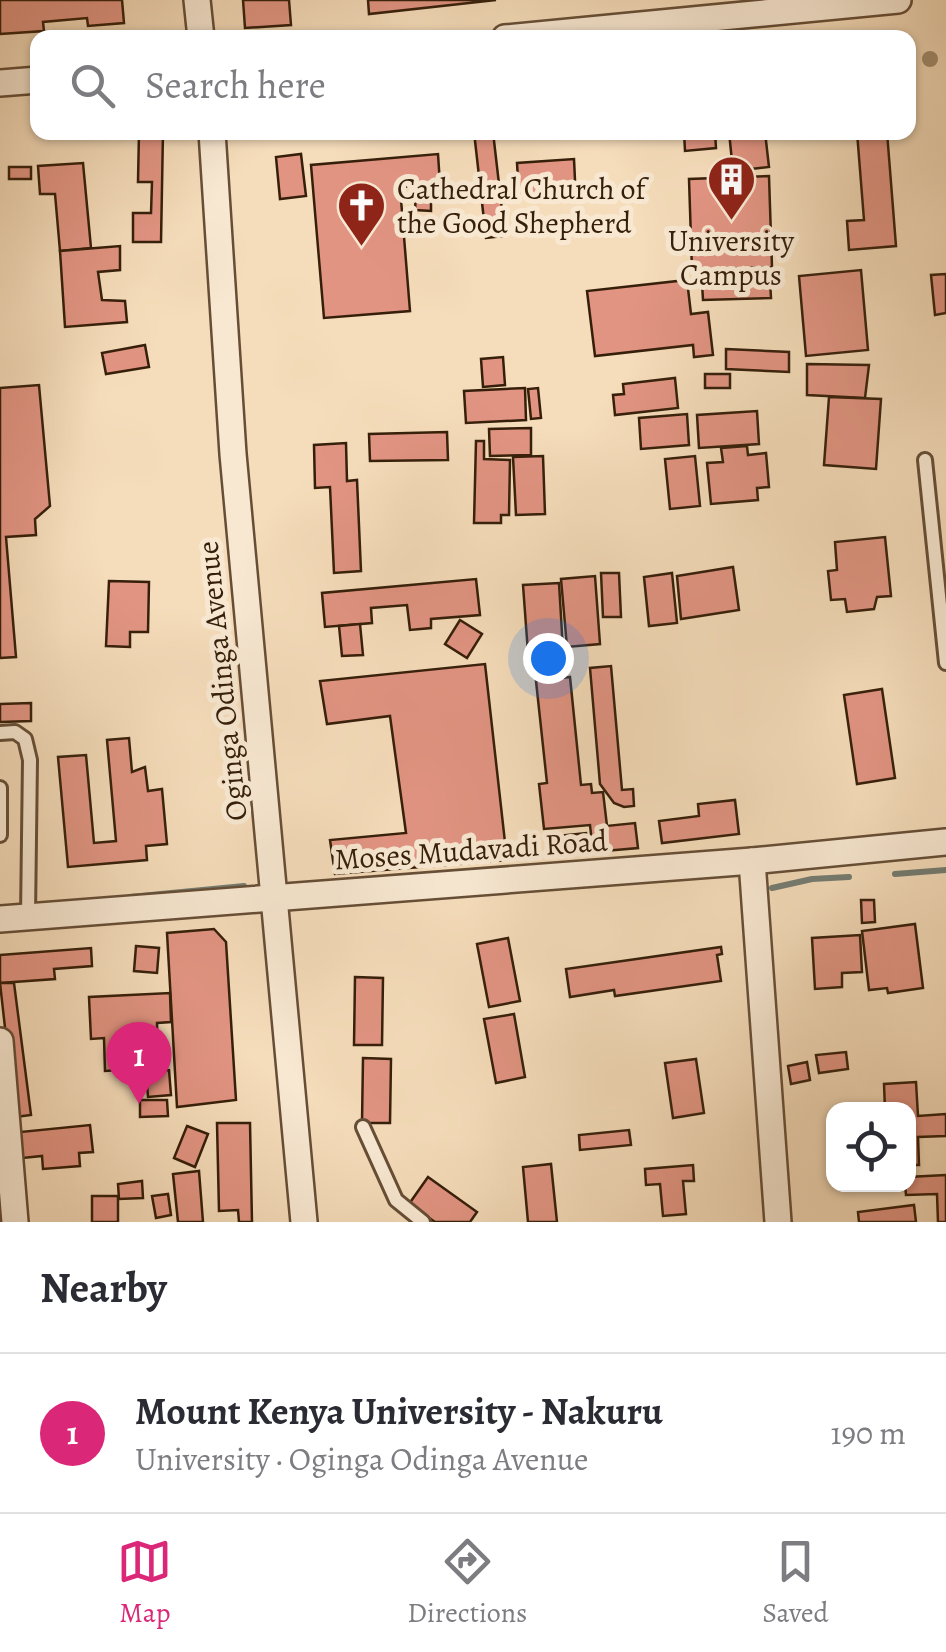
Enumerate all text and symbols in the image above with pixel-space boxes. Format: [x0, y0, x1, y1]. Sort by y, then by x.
search box [30, 30, 916, 140]
icon: search [65, 58, 120, 113]
text: Search here [145, 59, 326, 111]
building icon: University Campus [705, 154, 757, 222]
place label: Cathedral Church of the Good Shepherd [397, 169, 649, 243]
church icon: Cathedral Church of the Good Shepherd [336, 180, 388, 248]
place label: University Campus [668, 221, 795, 295]
street label: Oginga Odinga Avenue [187, 539, 257, 823]
your location [523, 633, 574, 684]
street label: Moses Mudavadi Road [333, 820, 610, 879]
pin: 1 [106, 1022, 172, 1104]
map controls [826, 1102, 916, 1192]
button: locate [826, 1102, 916, 1192]
text: Nearby [40, 1259, 167, 1316]
text: Mount Kenya University - Nakuru [135, 1385, 663, 1437]
text: 1 [67, 1411, 78, 1455]
text: 190 m [830, 1411, 906, 1455]
text: University · Oginga Odinga Avenue [135, 1437, 588, 1481]
tab: Map [117, 1534, 172, 1632]
tab: Directions [407, 1534, 527, 1632]
tab: Saved [762, 1534, 829, 1632]

